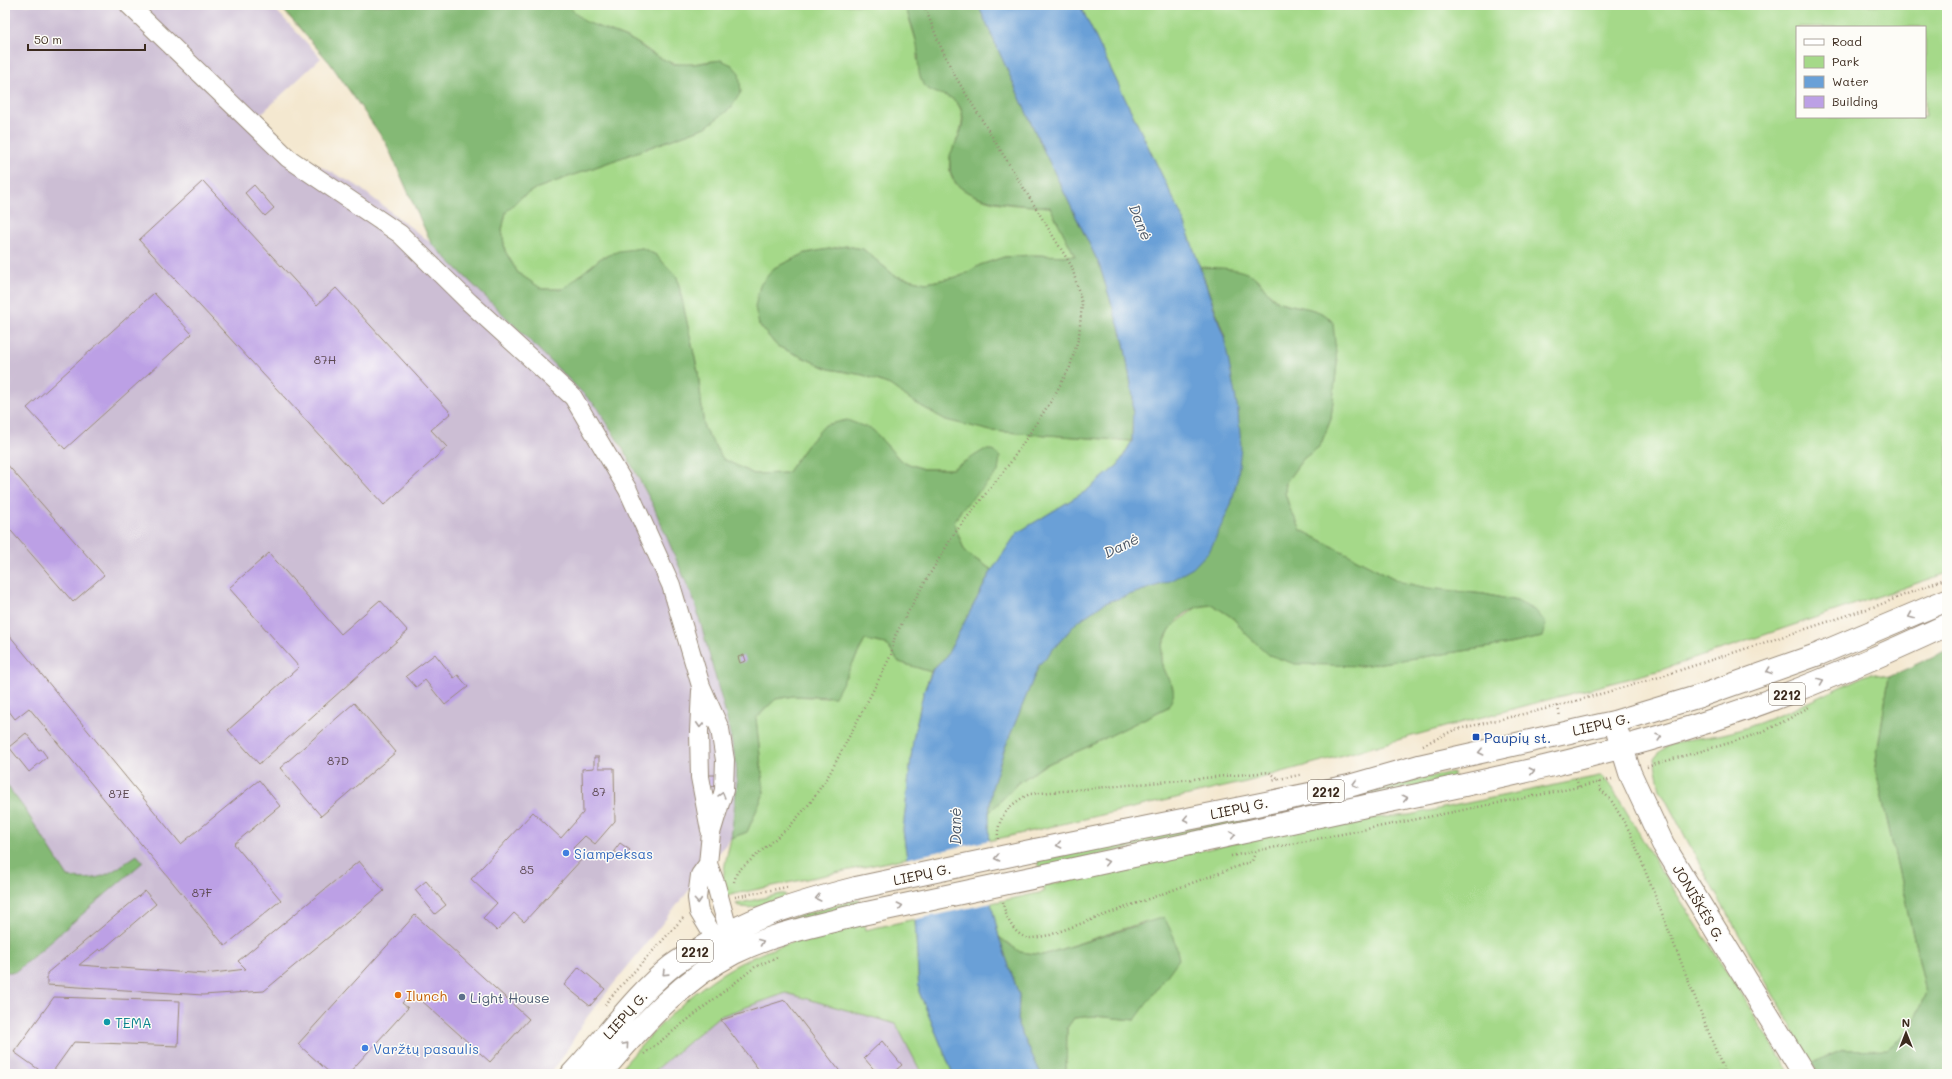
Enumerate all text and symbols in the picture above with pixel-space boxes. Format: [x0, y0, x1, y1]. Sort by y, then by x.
scale bar [28, 26, 145, 52]
legend [1796, 26, 1926, 118]
text: 50 m [34, 31, 62, 47]
text: Road [1832, 33, 1862, 49]
text: Park [1832, 53, 1859, 69]
text: Water [1832, 73, 1869, 89]
text: Building [1832, 93, 1878, 109]
water label: Danė [1125, 201, 1157, 243]
house number: 87H [314, 351, 336, 367]
water label: Danė [1100, 528, 1142, 562]
one-way arrow [1908, 611, 1915, 619]
one-way arrow [1765, 667, 1772, 675]
one-way arrow [1818, 677, 1825, 685]
road number: 2212 [1769, 683, 1805, 705]
street label: LIEPŲ G. [1570, 708, 1632, 740]
one-way arrow [695, 722, 704, 728]
place label: Paupių st. [1484, 728, 1551, 747]
marker: Paupių st. [1471, 732, 1481, 742]
one-way arrow [1655, 733, 1662, 742]
one-way arrow [1477, 747, 1484, 755]
house number: 87D [327, 752, 349, 768]
one-way arrow [1529, 767, 1535, 775]
one-way arrow [1352, 779, 1359, 788]
road number: 2212 [1308, 780, 1344, 802]
house number: 87 [592, 783, 606, 799]
house number: 87E [109, 785, 130, 801]
one-way arrow [717, 792, 726, 799]
street label: LIEPŲ G. [1208, 793, 1270, 823]
one-way arrow [1402, 794, 1408, 802]
water label: Danė [945, 807, 965, 845]
one-way arrow [1183, 814, 1190, 823]
one-way arrow [1230, 831, 1236, 839]
one-way arrow [1056, 840, 1062, 849]
place label: Siampeksas [574, 844, 653, 863]
marker: Siampeksas [561, 848, 571, 858]
one-way arrow [994, 853, 1000, 862]
street label: LIEPŲ G. [891, 859, 953, 889]
one-way arrow [1103, 859, 1109, 867]
house number: 85 [520, 861, 534, 877]
street label: JONIŠKĖS G. [1669, 861, 1729, 945]
house number: 87F [192, 884, 213, 900]
one-way arrow [815, 893, 822, 901]
one-way arrow [693, 898, 702, 904]
one-way arrow [897, 903, 903, 911]
one-way arrow [756, 939, 764, 947]
road number: 2212 [677, 940, 713, 962]
one-way arrow [662, 968, 670, 975]
place label: Ilunch [406, 986, 447, 1005]
street label: LIEPŲ G. [598, 987, 652, 1043]
place label: Light House [470, 988, 550, 1007]
marker: Ilunch [393, 990, 403, 1000]
marker: Light House [457, 992, 467, 1002]
place label: TEMA [115, 1013, 152, 1032]
north arrow [1886, 1013, 1926, 1053]
text: N [1902, 1015, 1910, 1030]
marker: TEMA [102, 1017, 112, 1027]
place label: Varžtų pasaulis [373, 1039, 479, 1058]
one-way arrow [621, 1042, 628, 1049]
marker: Varžtų pasaulis [360, 1043, 370, 1053]

